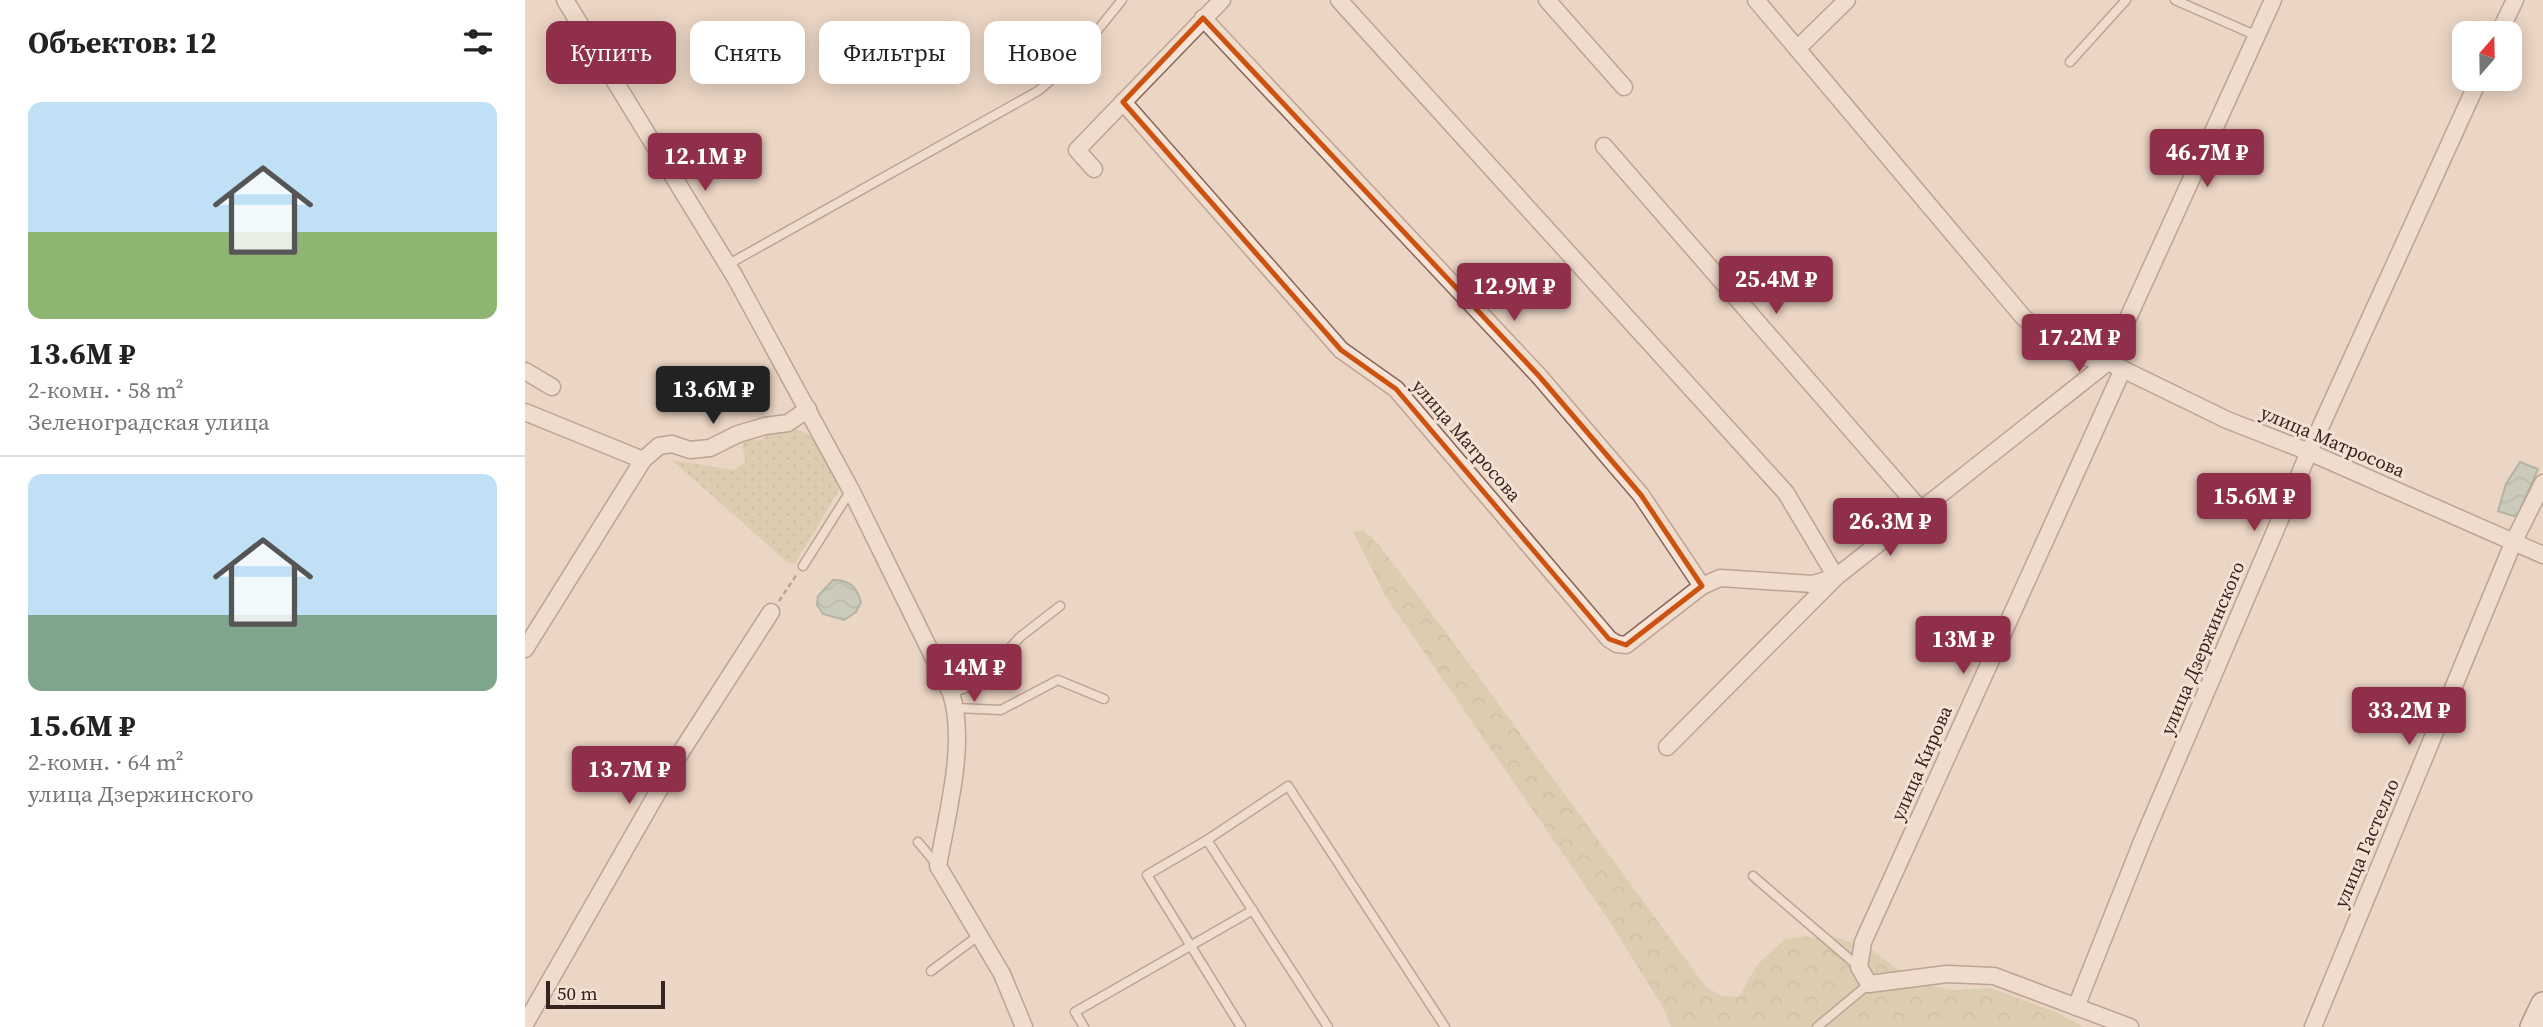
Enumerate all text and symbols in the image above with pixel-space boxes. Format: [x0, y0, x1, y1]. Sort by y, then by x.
chip: Купить [546, 21, 676, 84]
chip: Снять [690, 21, 805, 84]
chip: Фильтры [819, 21, 970, 84]
chip: Новое [984, 21, 1101, 84]
north arrow [2452, 21, 2522, 91]
map controls [2452, 21, 2522, 91]
text: Объектов: 12 [28, 22, 216, 63]
icon: filters [459, 23, 497, 61]
pin: 46.7M ₽ [2142, 130, 2272, 189]
pin: 12.1M ₽ [640, 134, 770, 193]
text: 46.7M ₽ [2166, 136, 2248, 168]
text: 12.1M ₽ [664, 140, 746, 172]
icon: home [200, 147, 326, 273]
pin: 25.4M ₽ [1711, 256, 1841, 316]
text: 25.4M ₽ [1735, 263, 1817, 295]
pin: 12.9M ₽ [1449, 264, 1579, 323]
text: 12.9M ₽ [1473, 270, 1555, 302]
pin: 17.2M ₽ [2014, 314, 2144, 374]
text: 17.2M ₽ [2038, 321, 2120, 353]
text: 13.6M ₽ [28, 333, 135, 374]
pin: 13.6M ₽ [648, 366, 778, 426]
text: 13.6M ₽ [672, 373, 754, 405]
street label: улица Матросова [1406, 373, 1528, 507]
text: 2-комн. · 58 m² [28, 374, 184, 406]
street label: улица Матросова [2257, 399, 2410, 483]
text: Зеленоградская улица [28, 406, 270, 438]
pin: 15.6M ₽ [2189, 474, 2319, 533]
text: 15.6M ₽ [2213, 480, 2295, 512]
pin: 26.3M ₽ [1825, 498, 1955, 558]
text: 26.3M ₽ [1849, 505, 1931, 537]
icon: home [200, 519, 326, 645]
street label: улица Дзержинского [2154, 557, 2250, 739]
pin: 13M ₽ [1914, 616, 2012, 676]
text: 13M ₽ [1932, 623, 1994, 655]
pin: 14M ₽ [925, 644, 1023, 704]
text: 14M ₽ [943, 651, 1005, 683]
pin: 33.2M ₽ [2344, 688, 2474, 747]
text: 33.2M ₽ [2368, 694, 2450, 726]
street label: улица Кирова [1884, 701, 1958, 825]
text: 15.6M ₽ [28, 705, 135, 746]
text: 2-комн. · 64 m² [28, 746, 184, 778]
pin: 13.7M ₽ [564, 746, 694, 806]
text: 13.7M ₽ [588, 753, 670, 785]
street label: улица Гастелло [2327, 774, 2405, 912]
text: улица Дзержинского [28, 778, 254, 810]
scale bar [546, 978, 665, 1010]
text: 50 m [557, 980, 598, 1006]

